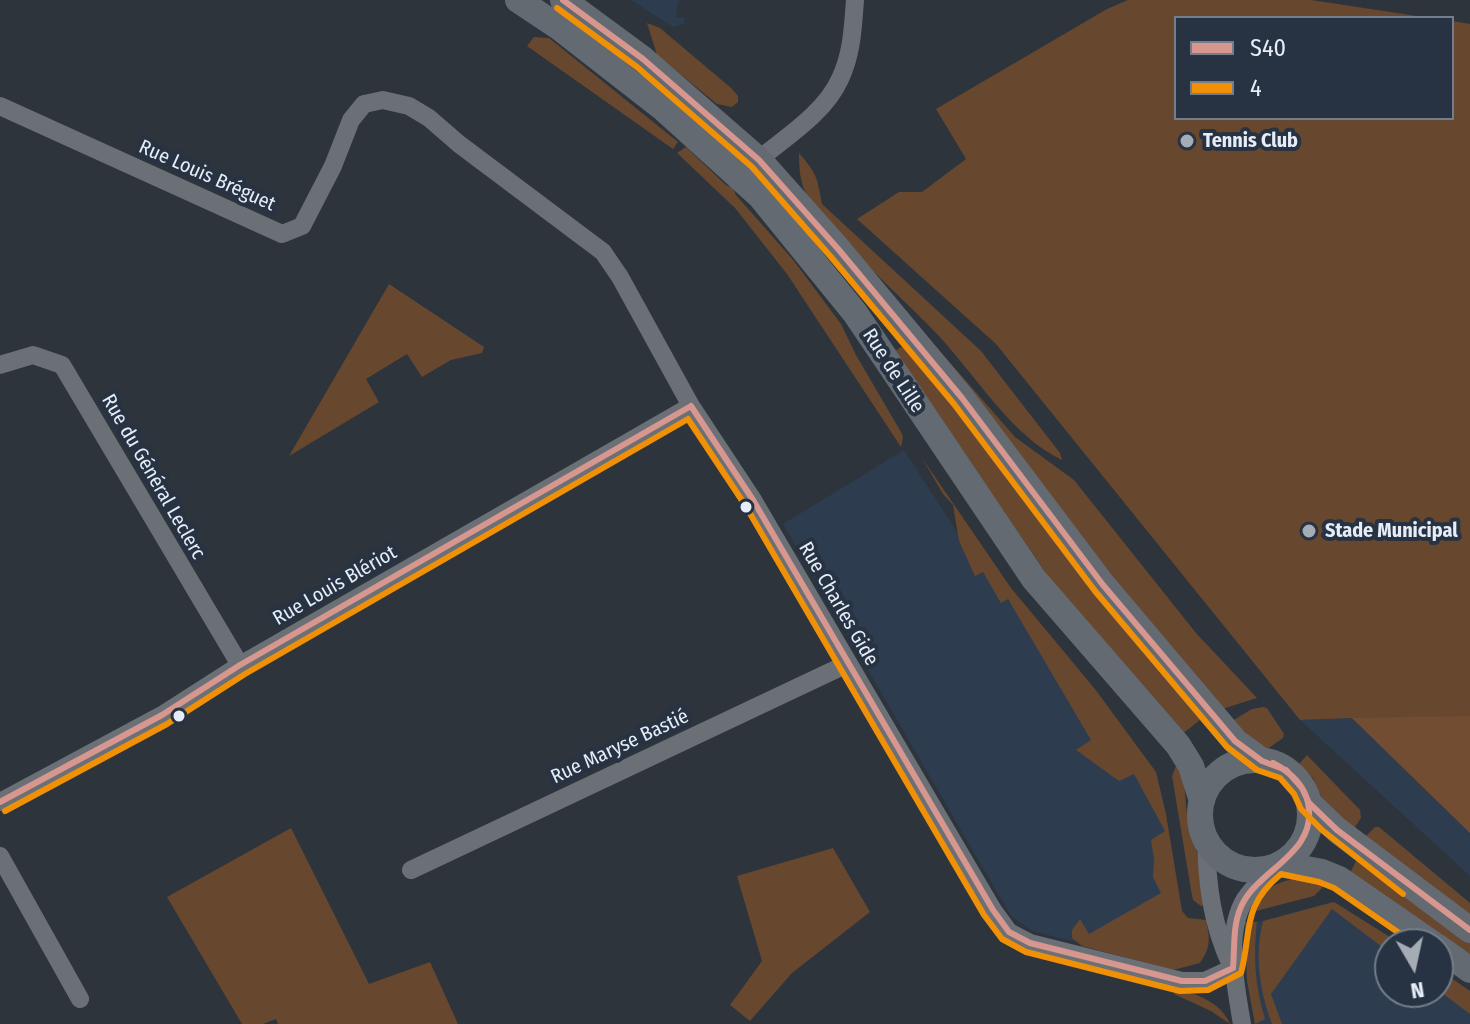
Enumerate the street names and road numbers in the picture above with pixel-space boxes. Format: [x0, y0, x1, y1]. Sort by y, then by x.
street label: Rue Louis Bréguet [135, 135, 279, 217]
street label: Rue de Lille [857, 324, 929, 418]
street label: Rue du Général Leclerc [96, 390, 210, 564]
street label: Rue Charles Gide [793, 538, 883, 670]
street label: Rue Louis Blériot [269, 541, 401, 631]
street label: Rue Maryse Bastié [547, 705, 693, 789]

